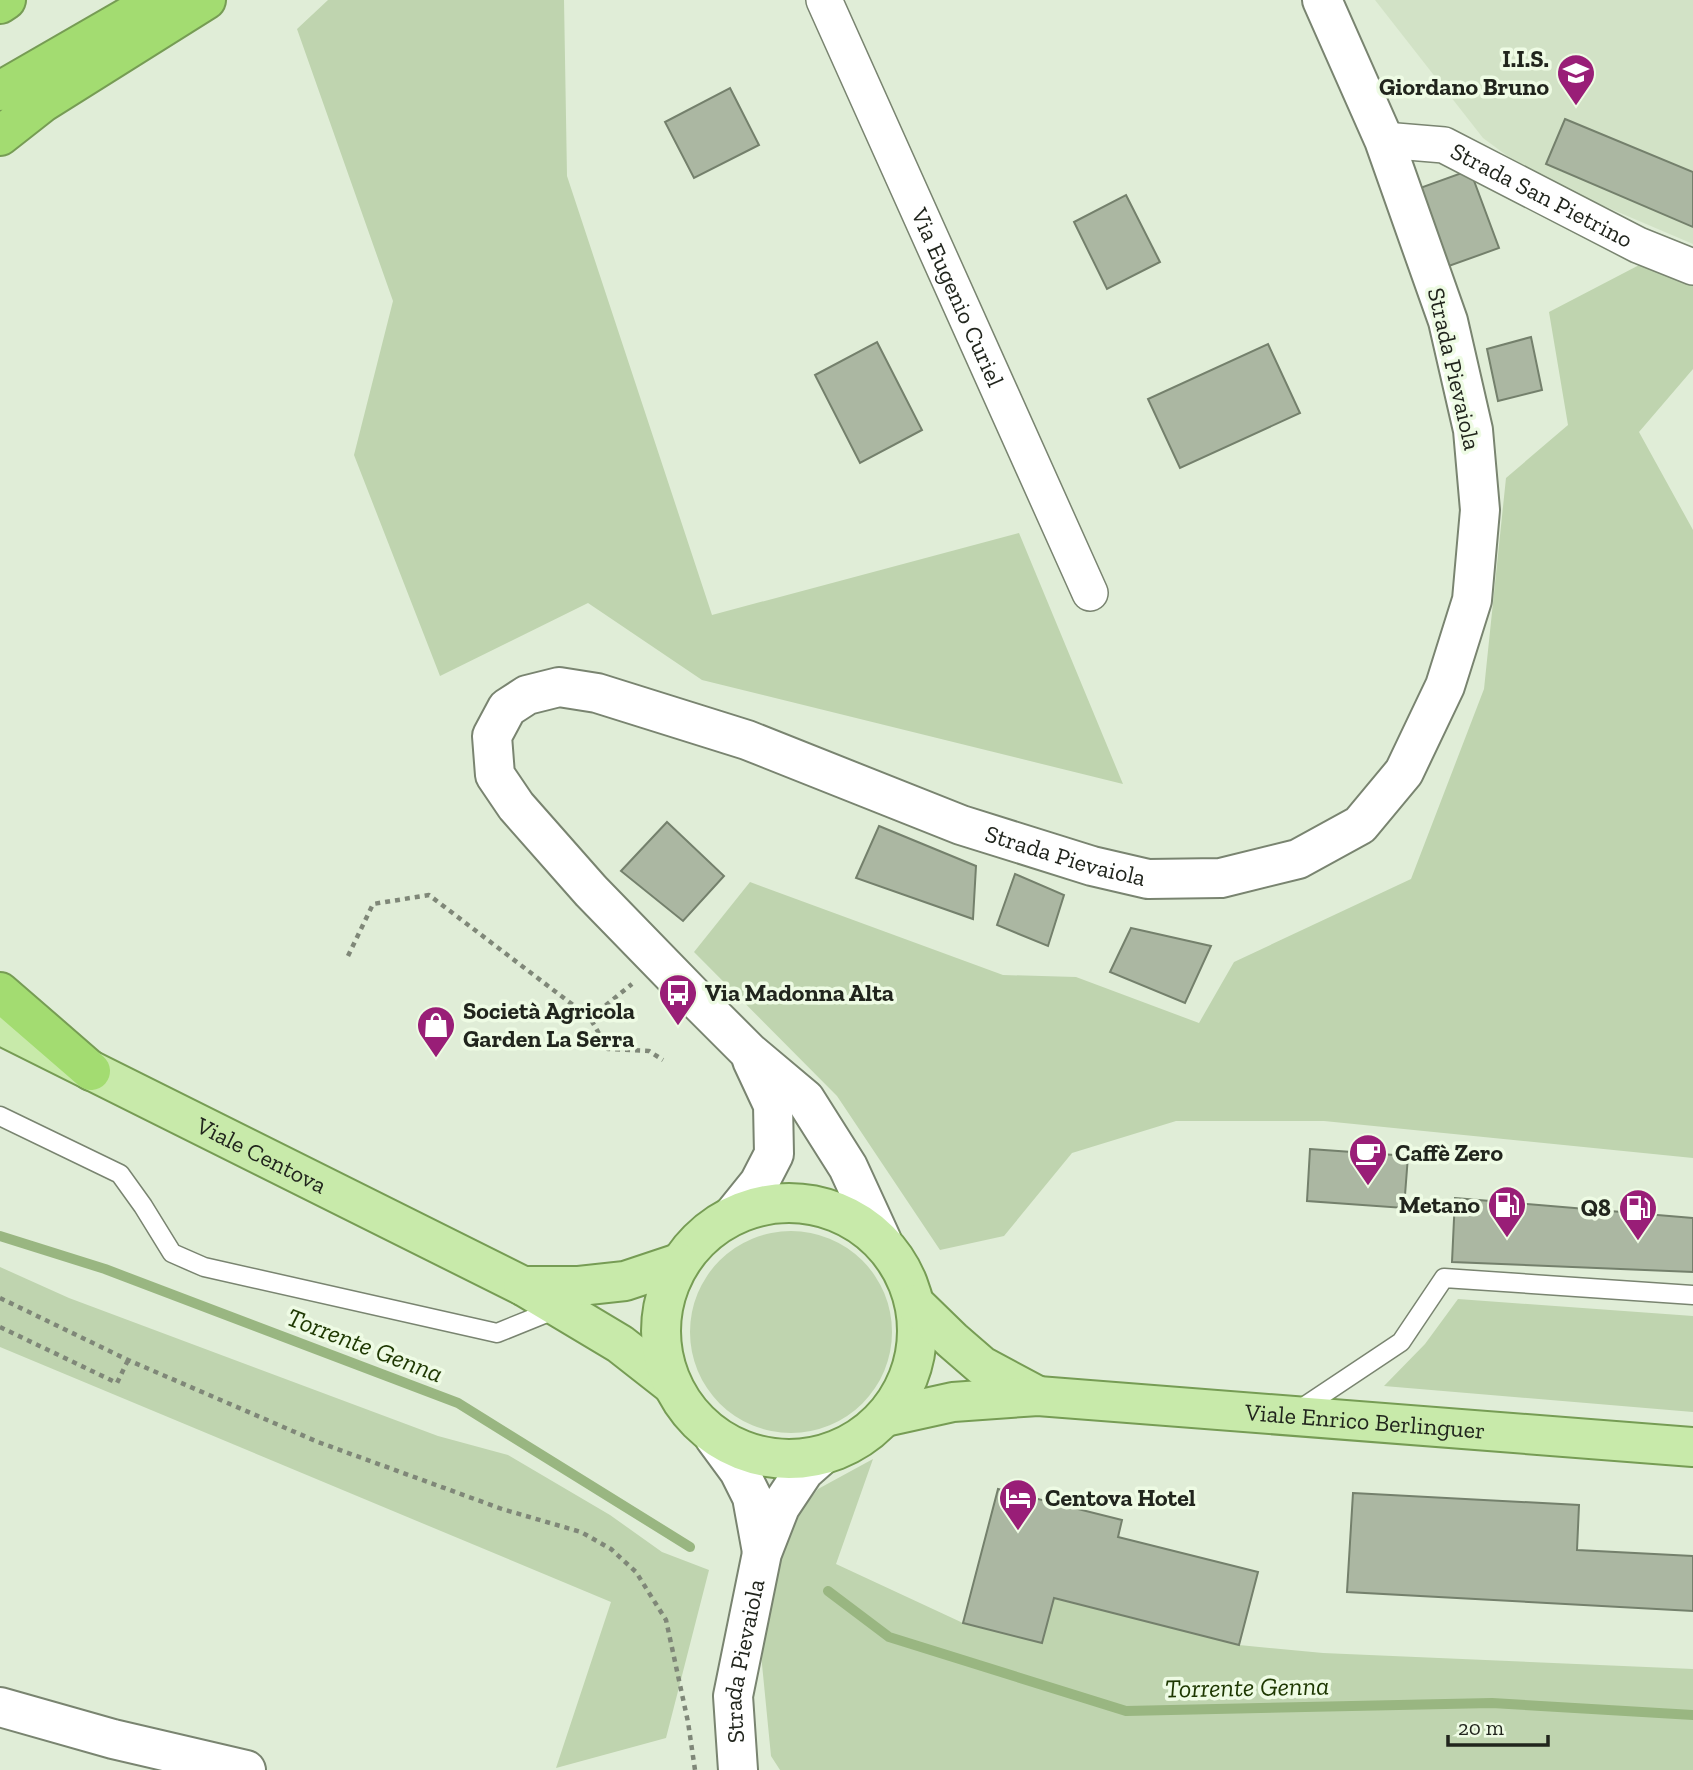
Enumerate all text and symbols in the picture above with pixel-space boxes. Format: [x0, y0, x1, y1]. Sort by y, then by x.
place label: I.I.S. Giordano Bruno [1379, 44, 1549, 101]
school or university icon: I.I.S. Giordano Bruno [1555, 52, 1597, 107]
street label: Strada San Pietrino [1446, 136, 1638, 254]
street label: Via Eugenio Curiel [905, 203, 1011, 391]
street label: Strada Pievaiola [1422, 285, 1487, 453]
street label: Strada Pievaiola [982, 818, 1149, 892]
bus stop icon: Via Madonna Alta [657, 972, 699, 1027]
place label: Via Madonna Alta [705, 978, 894, 1007]
place label: Società Agricola Garden La Serra [463, 996, 635, 1053]
shop icon: Società Agricola Garden La Serra [415, 1004, 457, 1059]
street label: Viale Centova [191, 1110, 332, 1200]
cafe icon: Caffè Zero [1347, 1132, 1389, 1187]
place label: Caffè Zero [1395, 1138, 1503, 1167]
fuel station icon: Metano [1486, 1184, 1528, 1239]
fuel station icon: Q8 [1617, 1187, 1659, 1242]
place label: Metano [1399, 1190, 1480, 1219]
place label: Q8 [1581, 1193, 1611, 1222]
water label: Torrente Genna [282, 1301, 448, 1389]
street label: Viale Enrico Berlinguer [1243, 1397, 1486, 1445]
hotel icon: Centova Hotel [997, 1477, 1039, 1532]
place label: Centova Hotel [1045, 1483, 1196, 1512]
street label: Strada Pievaiola [718, 1576, 770, 1744]
water label: Torrente Genna [1164, 1670, 1330, 1704]
scale bar [1448, 1704, 1548, 1748]
text: 20 m [1458, 1715, 1504, 1740]

